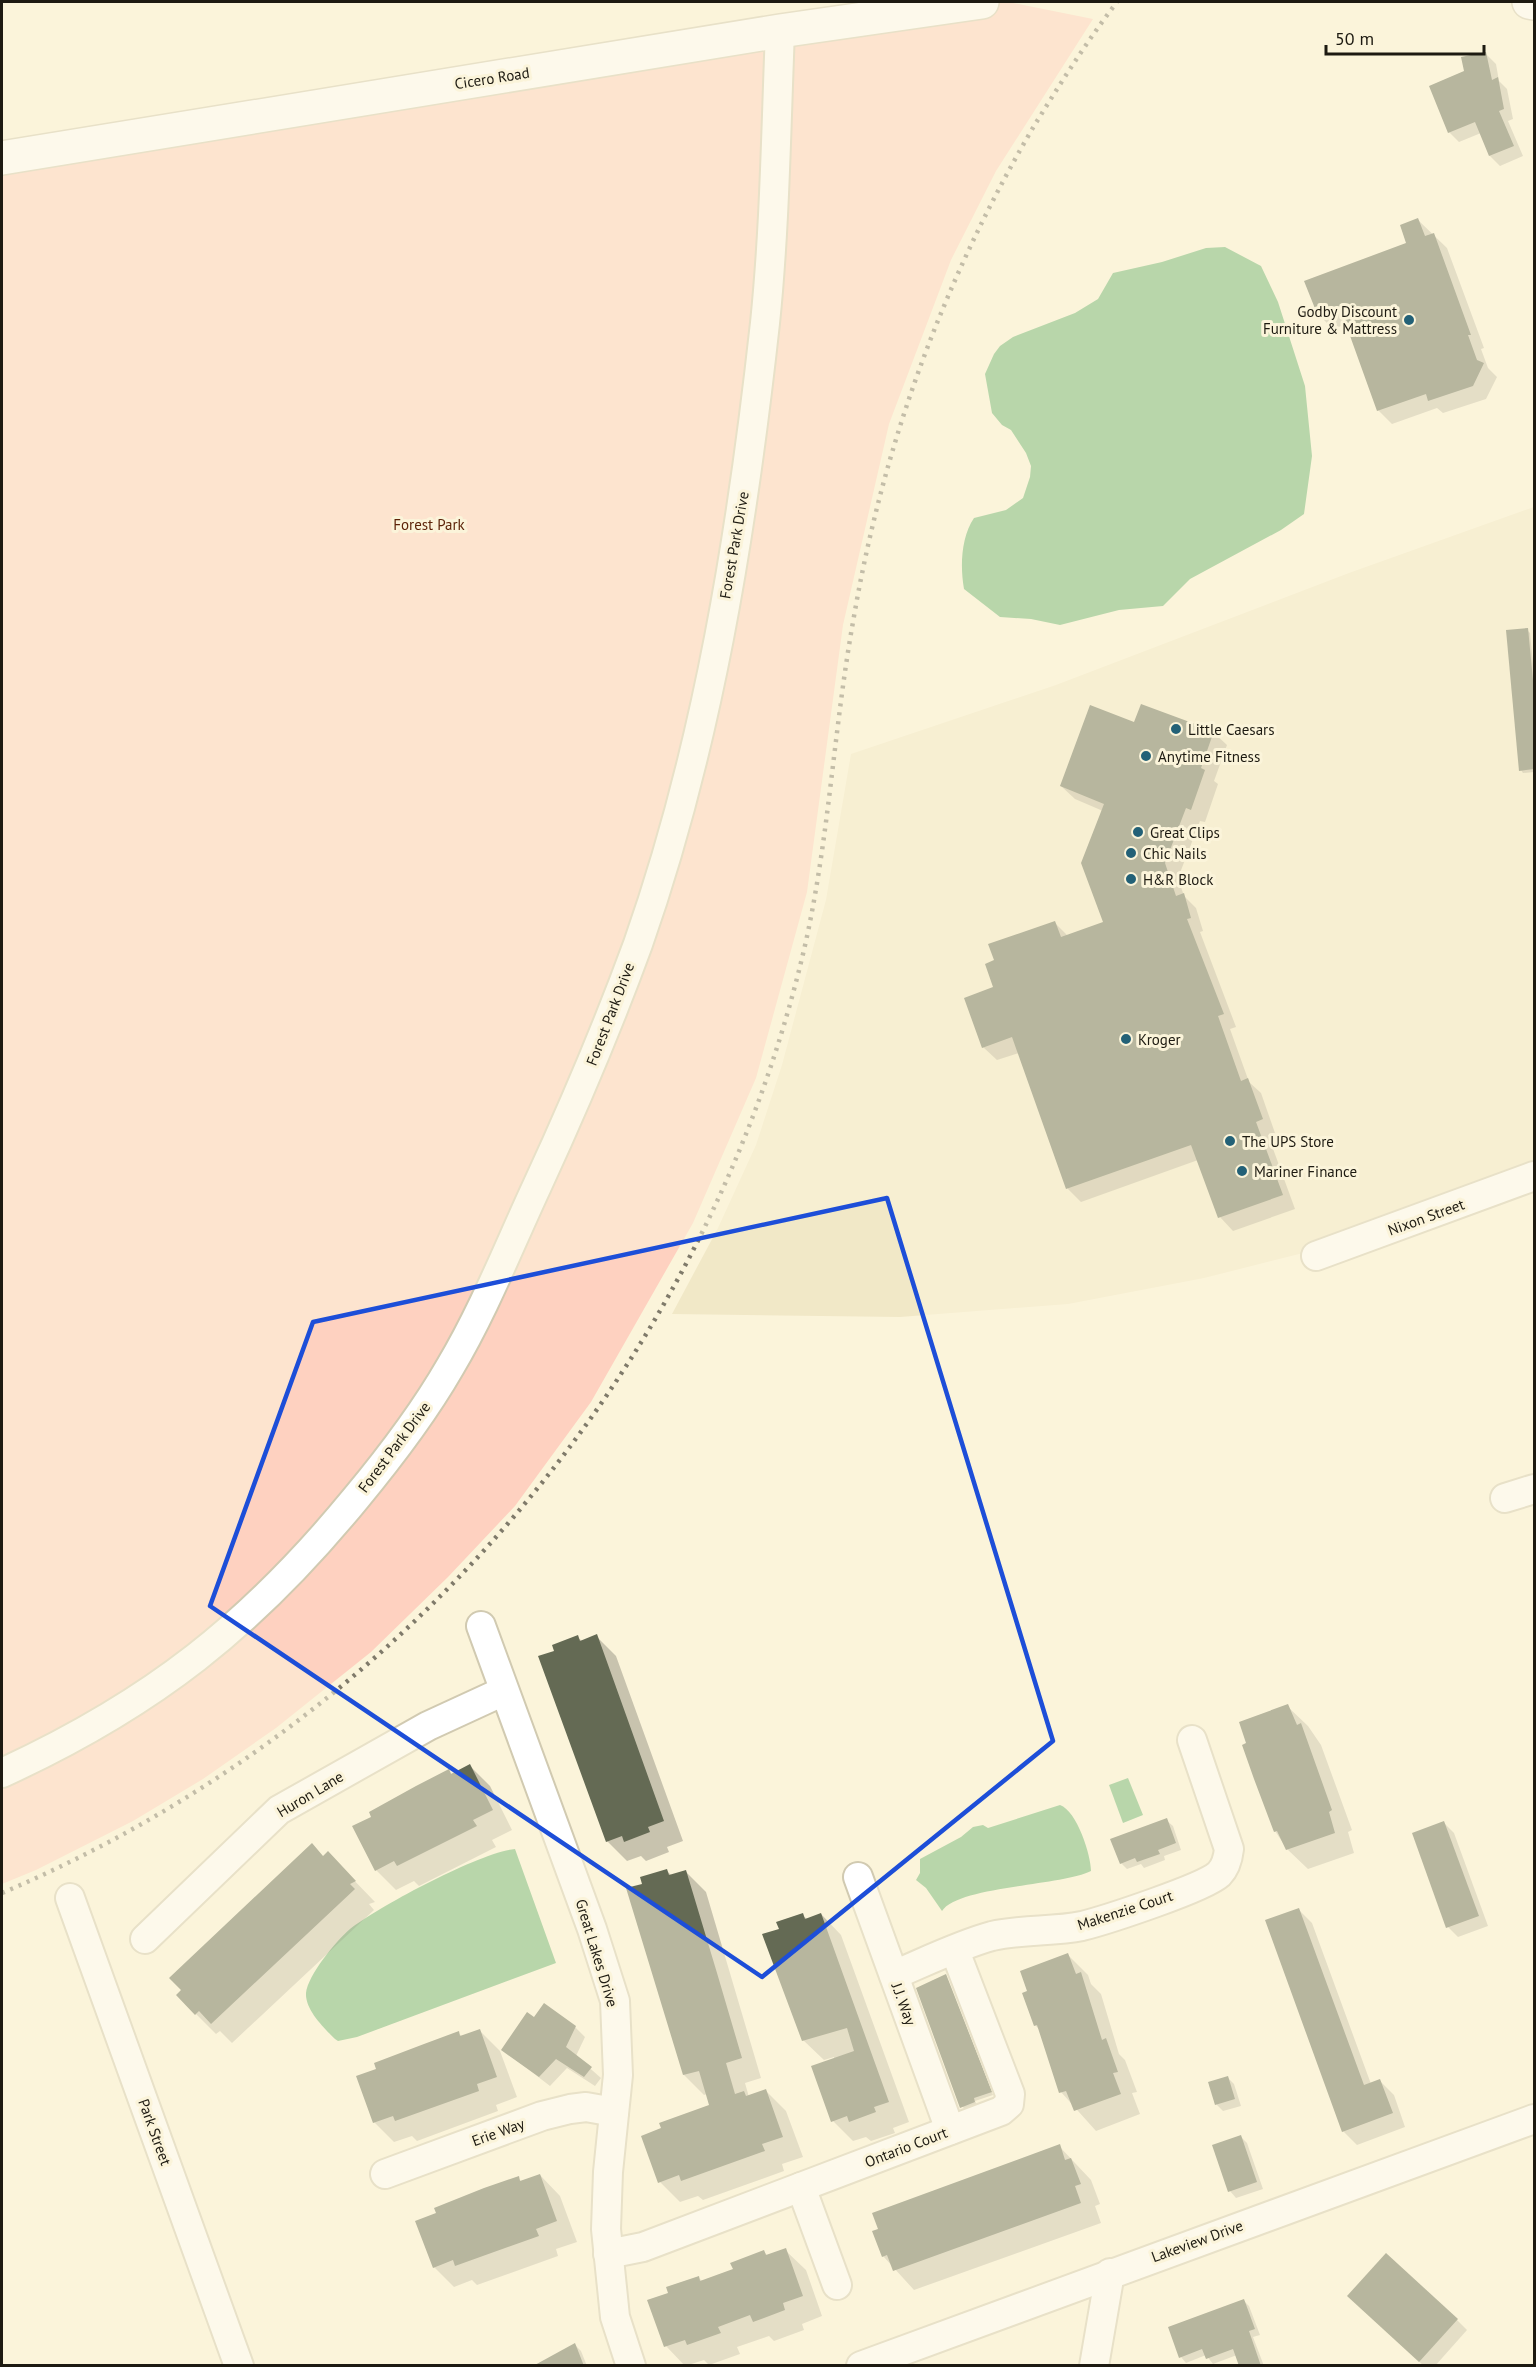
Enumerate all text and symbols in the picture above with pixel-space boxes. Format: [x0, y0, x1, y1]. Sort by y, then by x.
scale bar [1326, 18, 1484, 56]
text: 50 m [1335, 27, 1374, 50]
street label: Cicero Road [453, 63, 531, 93]
place label: Godby Discount Furniture & Mattress [1263, 302, 1397, 338]
marker: Godby Discount Furniture & Mattress [1402, 313, 1416, 327]
street label: Forest Park Drive [715, 490, 753, 600]
park label: Forest Park [393, 515, 466, 534]
place label: Little Caesars [1188, 720, 1275, 739]
marker: Little Caesars [1169, 722, 1183, 736]
place label: Anytime Fitness [1158, 747, 1260, 766]
marker: Anytime Fitness [1139, 749, 1153, 763]
place label: Great Clips [1150, 823, 1220, 842]
marker: Great Clips [1131, 825, 1145, 839]
place label: Chic Nails [1143, 844, 1206, 863]
marker: Chic Nails [1124, 846, 1138, 860]
place label: H&R Block [1143, 870, 1214, 889]
marker: H&R Block [1124, 872, 1138, 886]
street label: Forest Park Drive [582, 960, 638, 1068]
place label: Kroger [1138, 1030, 1181, 1049]
marker: Kroger [1119, 1032, 1133, 1046]
place label: The UPS Store [1242, 1132, 1334, 1151]
marker: The UPS Store [1223, 1134, 1237, 1148]
place label: Mariner Finance [1254, 1162, 1357, 1181]
marker: Mariner Finance [1235, 1164, 1249, 1178]
street label: Nixon Street [1385, 1194, 1467, 1240]
street label: Forest Park Drive [354, 1398, 434, 1496]
street label: Huron Lane [273, 1767, 347, 1821]
street label: Makenzie Court [1075, 1886, 1175, 1934]
street label: Great Lakes Drive [572, 1897, 622, 2009]
street label: J.J. Way [887, 1979, 920, 2028]
street label: Park Street [134, 2096, 176, 2168]
street label: Erie Way [469, 2114, 527, 2150]
street label: Ontario Court [862, 2123, 950, 2171]
street label: Lakeview Drive [1149, 2216, 1245, 2266]

